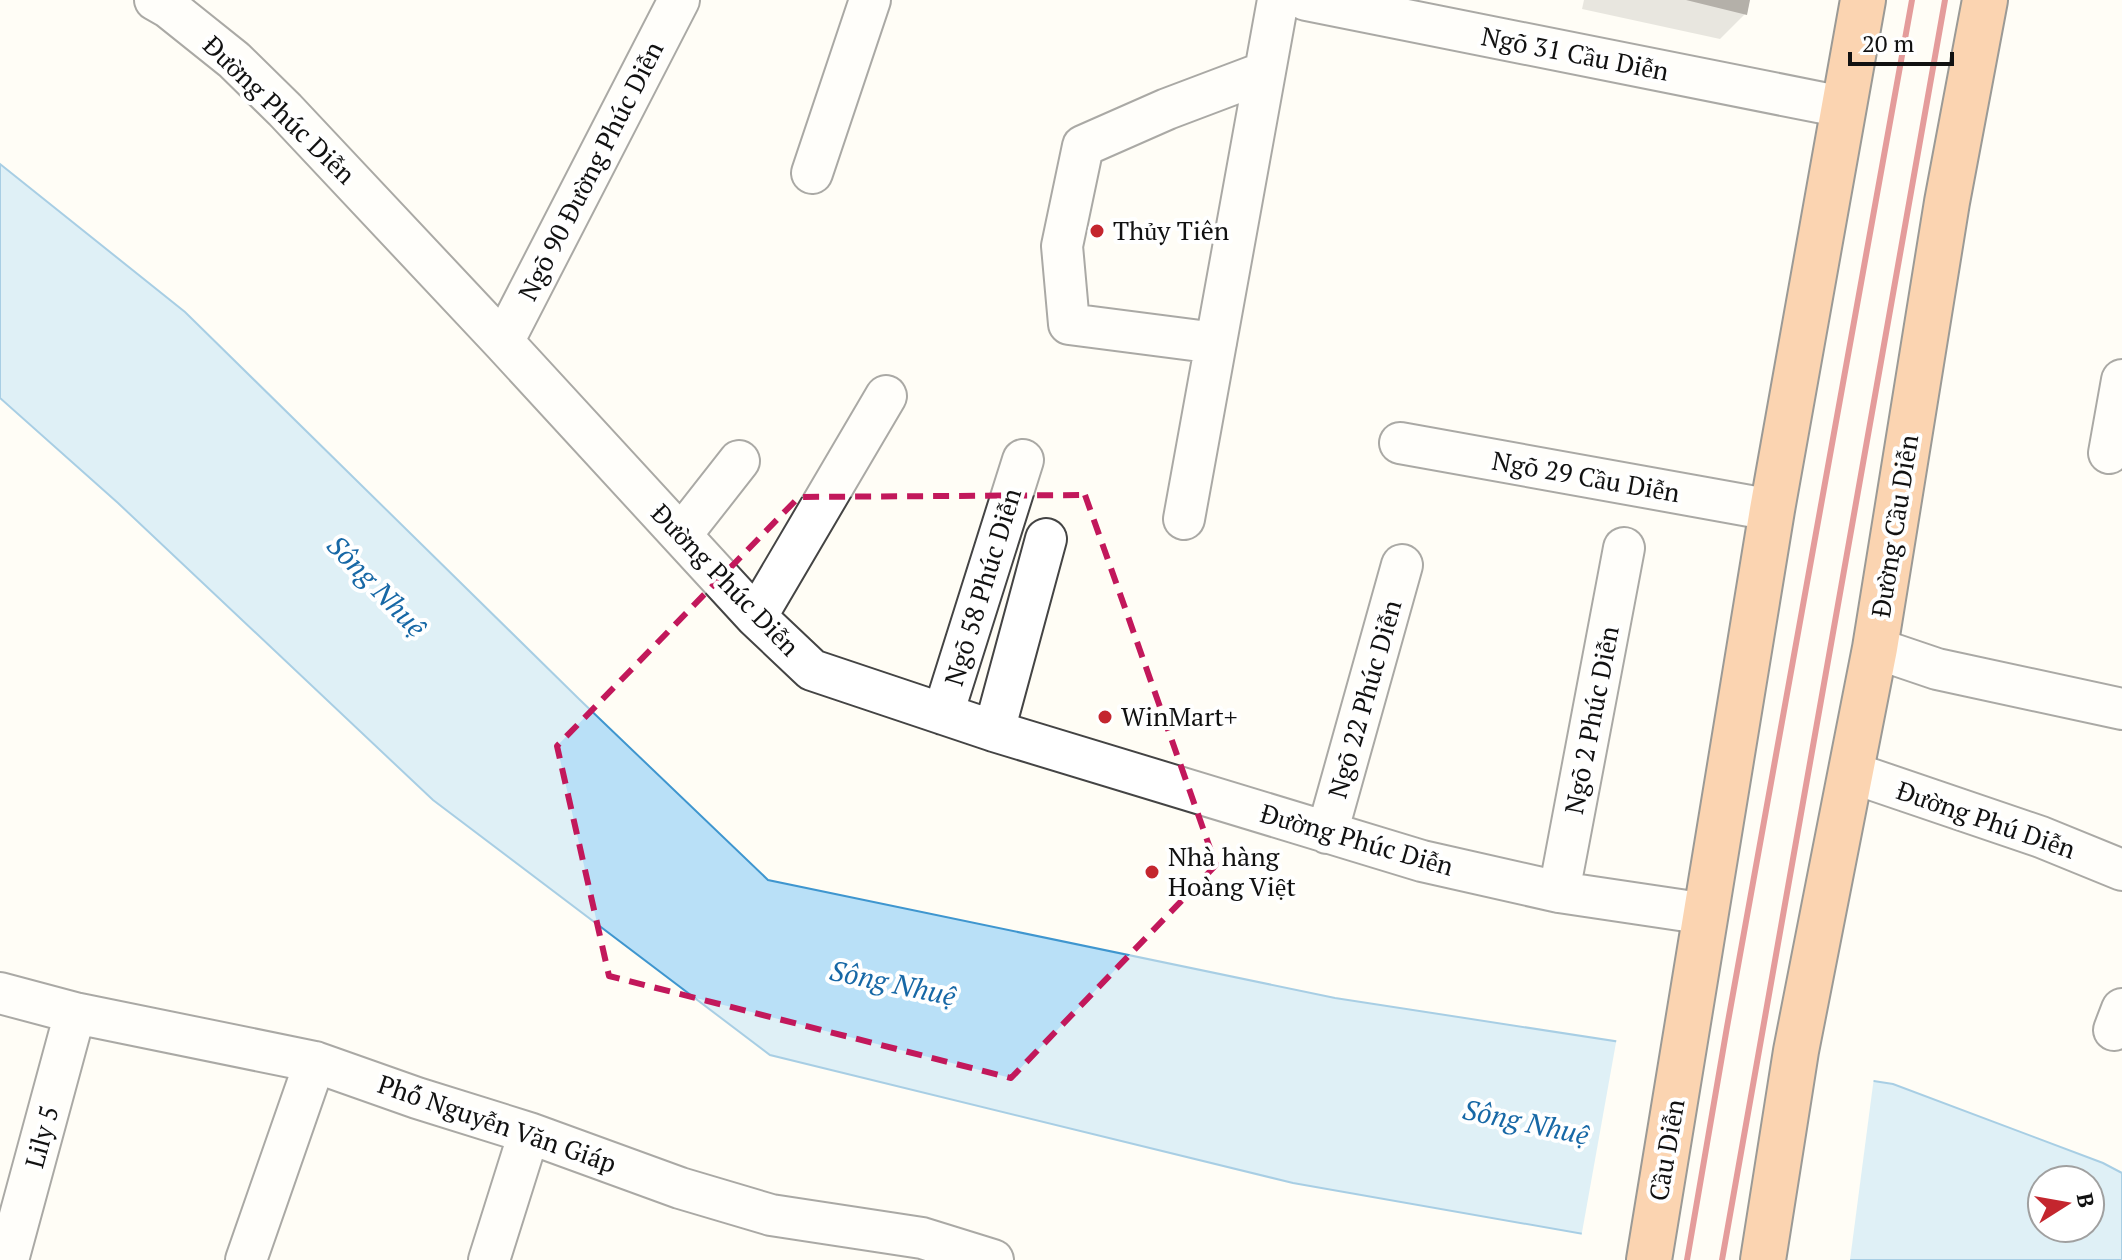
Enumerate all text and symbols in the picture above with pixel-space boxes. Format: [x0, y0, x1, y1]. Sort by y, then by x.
scale bar [1850, 16, 1952, 66]
street label: Ngõ 31 Cầu Diễn [1479, 18, 1672, 88]
text: 20 m [1862, 27, 1914, 59]
street label: Đường Phúc Diễn [196, 28, 363, 191]
street label: Ngõ 90 Đường Phúc Diễn [510, 35, 670, 306]
place label: Thủy Tiên [1113, 213, 1229, 247]
marker: Thủy Tiên [1088, 222, 1106, 240]
street label: Đường Cầu Diễn [1863, 432, 1925, 620]
street label: Ngõ 29 Cầu Diễn [1490, 443, 1683, 509]
street label: Ngõ 58 Phúc Diễn [936, 484, 1028, 690]
street label: Đường Phúc Diễn [644, 496, 807, 663]
water label: Sông Nhuệ [320, 527, 436, 645]
street label: Ngõ 22 Phúc Diễn [1319, 596, 1409, 802]
street label: Ngõ 2 Phúc Diễn [1556, 623, 1626, 817]
place label: WinMart+ [1121, 699, 1238, 733]
marker: WinMart+ [1096, 708, 1114, 726]
street label: Đường Phú Diễn [1892, 773, 2080, 866]
street label: Đường Phúc Diễn [1257, 795, 1458, 883]
place label: Nhà hàng Hoàng Việt [1168, 839, 1296, 903]
marker: Nhà hàng Hoàng Việt [1143, 863, 1161, 881]
water label: Sông Nhuệ [827, 951, 960, 1014]
street label: Phố Nguyễn Văn Giáp [374, 1066, 621, 1180]
water label: Sông Nhuệ [1460, 1090, 1593, 1153]
street label: Cầu Diễn [1640, 1096, 1692, 1203]
street label: Lily 5 [16, 1102, 66, 1172]
north arrow [2026, 1164, 2106, 1244]
text: B [2071, 1190, 2102, 1210]

